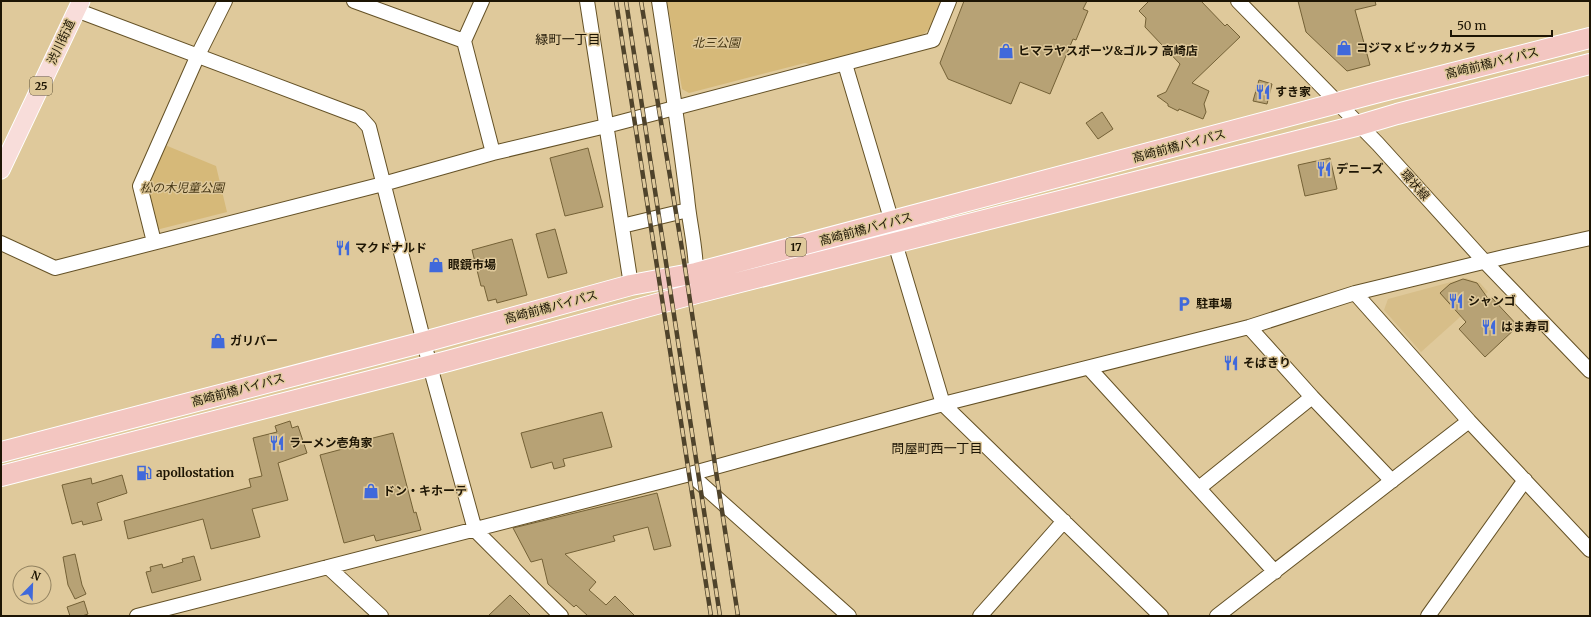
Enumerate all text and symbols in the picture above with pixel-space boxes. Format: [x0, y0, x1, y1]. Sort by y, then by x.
scale bar [1451, 12, 1552, 38]
street label: 渋川街道 [44, 17, 77, 67]
text: 50 m [1457, 18, 1486, 33]
district label: 緑町一丁目 [535, 31, 601, 48]
park label: 北三公園 [692, 35, 742, 50]
shop icon: コジマｘビックカメラ [1335, 39, 1353, 57]
place label: コジマｘビックカメラ [1356, 40, 1476, 55]
shop icon: ヒマラヤスポーツ&ゴルフ 高崎店 [997, 42, 1015, 60]
place label: ヒマラヤスポーツ&ゴルフ 高崎店 [1018, 43, 1198, 58]
street label: 高崎前橋バイパス [1444, 44, 1540, 81]
road number: 25 [30, 77, 52, 95]
restaurant icon: すき家 [1254, 83, 1272, 101]
place label: すき家 [1275, 84, 1311, 99]
street label: 高崎前橋バイパス [1131, 126, 1227, 165]
restaurant icon: デニーズ [1315, 160, 1333, 178]
place label: デニーズ [1336, 161, 1383, 176]
street label: 環状線 [1398, 166, 1433, 203]
park label: 松の木児童公園 [140, 180, 226, 195]
street label: 高崎前橋バイパス [818, 209, 914, 248]
road number: 17 [786, 238, 806, 256]
restaurant icon: マクドナルド [334, 239, 352, 257]
place label: マクドナルド [355, 240, 427, 255]
shop icon: 眼鏡市場 [427, 256, 445, 274]
place label: 眼鏡市場 [448, 257, 496, 272]
street label: 高崎前橋バイパス [503, 287, 599, 326]
restaurant icon: シャンゴ [1447, 292, 1465, 310]
place label: シャンゴ [1468, 293, 1516, 308]
parking icon: 駐車場 [1175, 295, 1193, 313]
place label: 駐車場 [1196, 296, 1232, 311]
restaurant icon: はま寿司 [1480, 318, 1498, 336]
place label: はま寿司 [1501, 319, 1549, 334]
shop icon: ガリバー [209, 332, 227, 350]
place label: ガリバー [230, 333, 278, 348]
restaurant icon: そばきり [1222, 354, 1240, 372]
place label: そばきり [1243, 355, 1291, 370]
street label: 高崎前橋バイパス [190, 370, 286, 409]
restaurant icon: ラーメン壱角家 [268, 434, 286, 452]
place label: ラーメン壱角家 [289, 435, 373, 450]
district label: 問屋町西一丁目 [891, 440, 983, 457]
fuel station icon: apollostation [135, 464, 153, 482]
place label: apollostation [156, 465, 234, 480]
shop icon: ドン・キホーテ [362, 482, 380, 500]
place label: ドン・キホーテ [383, 483, 467, 498]
north arrow [12, 565, 52, 605]
text: N [29, 568, 43, 584]

